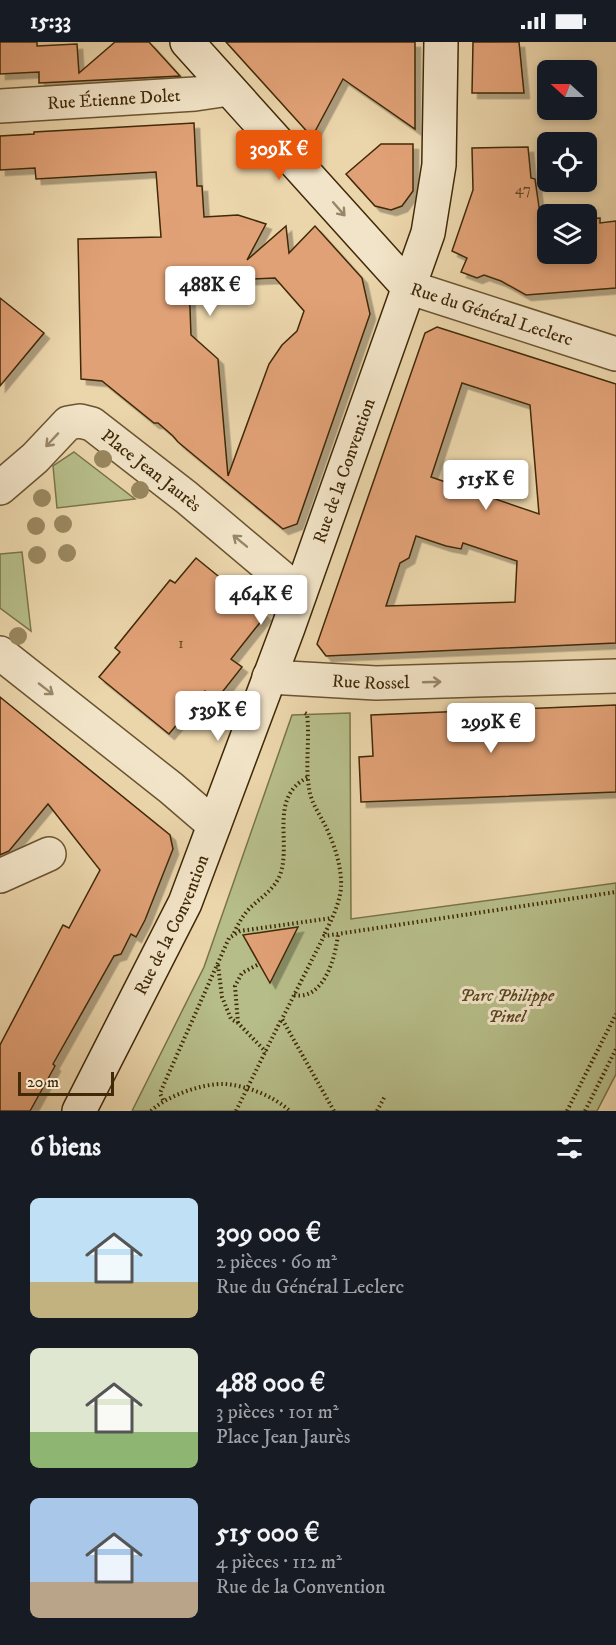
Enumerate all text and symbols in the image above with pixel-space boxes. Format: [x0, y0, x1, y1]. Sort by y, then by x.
text: 15:33 [30, 8, 71, 35]
north arrow [537, 60, 597, 120]
map controls [537, 60, 597, 264]
street label: Rue Étienne Dolet [47, 85, 181, 115]
pin: 309K € [230, 130, 328, 181]
button: locate [537, 132, 597, 192]
text: 309K € [250, 137, 308, 162]
house number: 47 [515, 180, 531, 199]
one-way arrow [332, 201, 346, 216]
button: layers [537, 204, 597, 264]
pin: 488K € [161, 266, 259, 317]
text: 488K € [179, 273, 241, 298]
street label: Rue du Général Leclerc [407, 278, 576, 351]
street label: Rue de la Convention [309, 395, 381, 547]
street label: Place Jean Jaurès [96, 425, 205, 517]
one-way arrow [45, 433, 59, 448]
pin: 515K € [437, 460, 535, 511]
text: 515K € [457, 467, 515, 492]
one-way arrow [233, 534, 248, 548]
pin: 464K € [212, 575, 310, 626]
text: 464K € [229, 582, 293, 607]
house number: 1 [178, 634, 184, 653]
street label: Rue Rossel [331, 671, 411, 695]
one-way arrow [421, 676, 441, 687]
one-way arrow [37, 683, 53, 696]
pin: 539K € [169, 691, 267, 742]
text: 539K € [189, 698, 247, 723]
pin: 299K € [442, 703, 540, 754]
text: 299K € [461, 710, 521, 735]
street label: Rue de la Convention [130, 851, 214, 999]
park label: Parc Philippe Pinel [460, 985, 555, 1028]
scale bar [18, 1069, 114, 1096]
text: 20 m [27, 1072, 59, 1092]
text: 6 biens [30, 1131, 101, 1164]
icon: filters [553, 1131, 586, 1164]
text: 309 000 € [216, 1217, 321, 1250]
icon: home [78, 1222, 150, 1294]
text: 2 pièces · 60 m² [216, 1250, 337, 1275]
text: Rue du Général Leclerc [216, 1275, 404, 1300]
text: 488 000 € [216, 1367, 325, 1400]
icon: home [78, 1372, 150, 1444]
text: 3 pièces · 101 m² [216, 1400, 339, 1425]
text: Place Jean Jaurès [216, 1425, 350, 1450]
text: 515 000 € [216, 1517, 320, 1550]
icon: home [78, 1522, 150, 1594]
text: 4 pièces · 112 m² [216, 1550, 342, 1575]
text: Rue de la Convention [216, 1575, 385, 1600]

